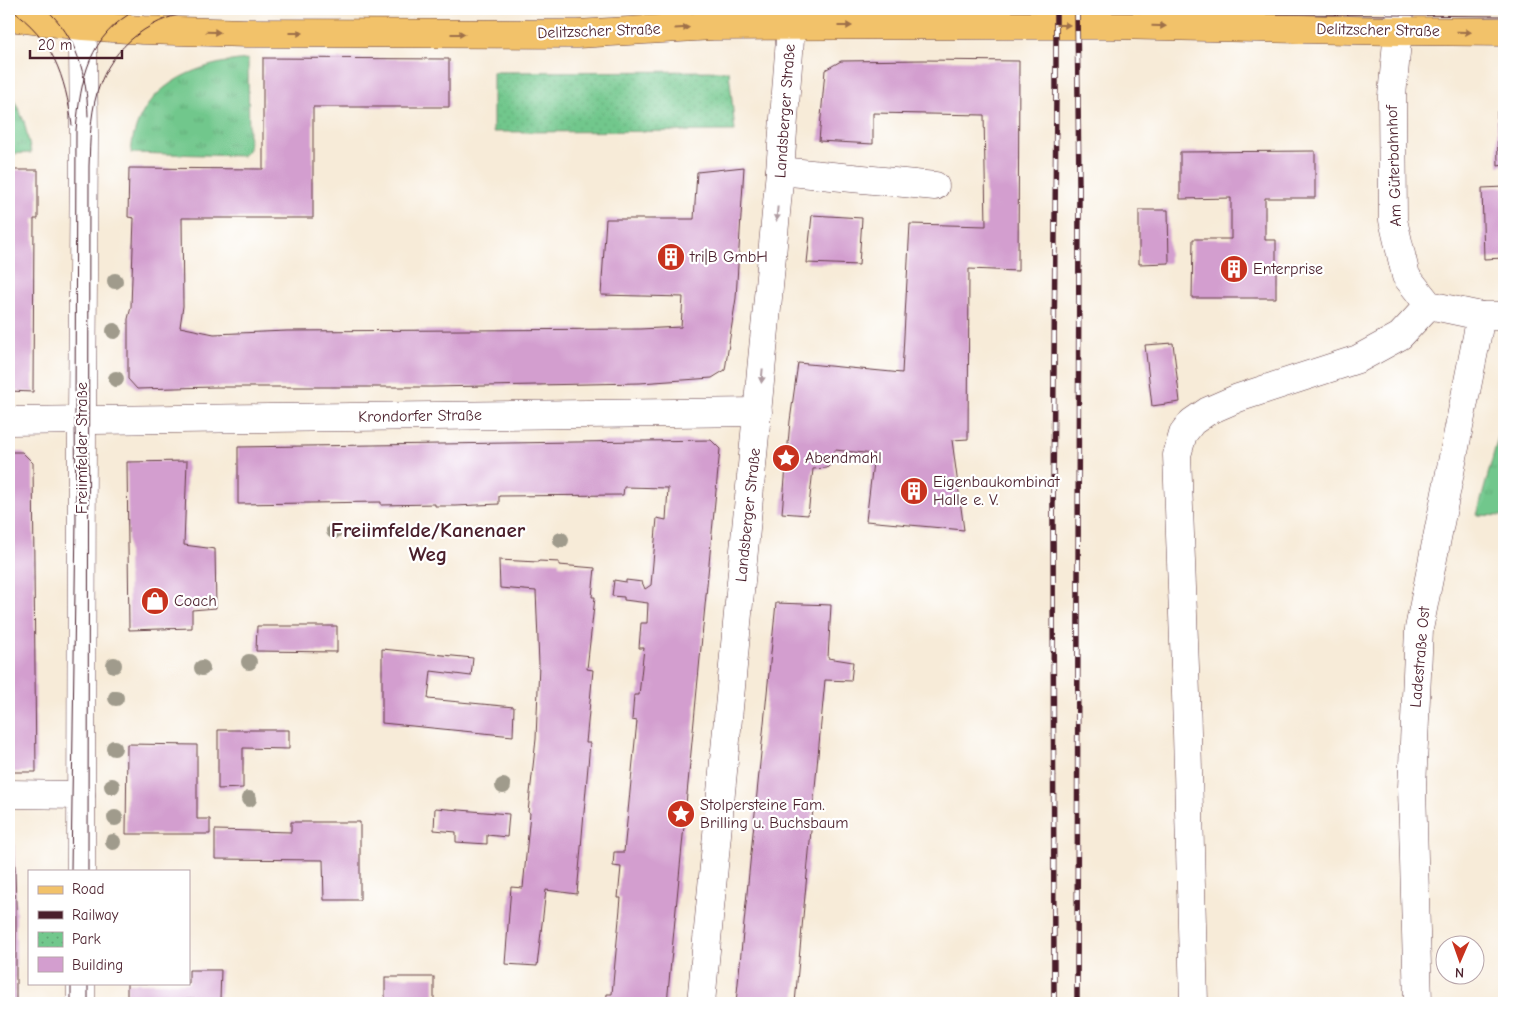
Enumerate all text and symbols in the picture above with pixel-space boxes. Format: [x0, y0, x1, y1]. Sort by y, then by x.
street label: Delitzscher Straße [537, 20, 661, 42]
street label: Delitzscher Straße [1316, 20, 1440, 40]
one-way arrow [1055, 21, 1071, 29]
one-way arrow [837, 22, 853, 30]
one-way arrow [1151, 22, 1167, 30]
one-way arrow [674, 23, 690, 31]
scale bar [30, 28, 122, 60]
one-way arrow [1456, 28, 1472, 36]
one-way arrow [206, 29, 222, 37]
one-way arrow [288, 29, 304, 37]
one-way arrow [451, 30, 467, 38]
text: 20 m [38, 36, 72, 54]
street label: Landsberger Straße [771, 43, 799, 179]
street label: Am Güterbahnhof [1383, 103, 1405, 227]
one-way arrow [772, 206, 780, 222]
building icon: tri|B GmbH [656, 242, 686, 272]
place label: tri|B GmbH [689, 248, 768, 266]
building icon: Enterprise [1219, 254, 1249, 284]
place label: Enterprise [1253, 260, 1323, 278]
one-way arrow [757, 368, 765, 384]
street label: Freiimfelder Straße [73, 382, 91, 514]
street label: Krondorfer Straße [358, 406, 482, 426]
place icon: Abendmahl [771, 443, 801, 473]
street label: Landsberger Straße [732, 447, 764, 583]
place label: Abendmahl [805, 449, 882, 467]
place label: Eigenbaukombinat Halle e. V. [933, 473, 1060, 509]
building icon: Eigenbaukombinat Halle e. V. [899, 476, 929, 506]
district label: Freiimfelde/Kanenaer Weg [331, 518, 526, 566]
shop icon: Coach [140, 586, 170, 616]
place label: Coach [174, 592, 217, 610]
street label: Ladestraße Ost [1407, 605, 1433, 708]
place label: Stolpersteine Fam. Brilling u. Buchsbaum [700, 796, 848, 832]
place icon: Stolpersteine Fam. Brilling u. Buchsbaum [666, 799, 696, 829]
legend [28, 870, 190, 984]
text: Road [72, 880, 104, 898]
text: Railway [72, 906, 119, 924]
text: Park [72, 930, 101, 948]
north arrow [1436, 934, 1486, 984]
text: Building [72, 956, 123, 974]
text: N [1455, 964, 1464, 981]

